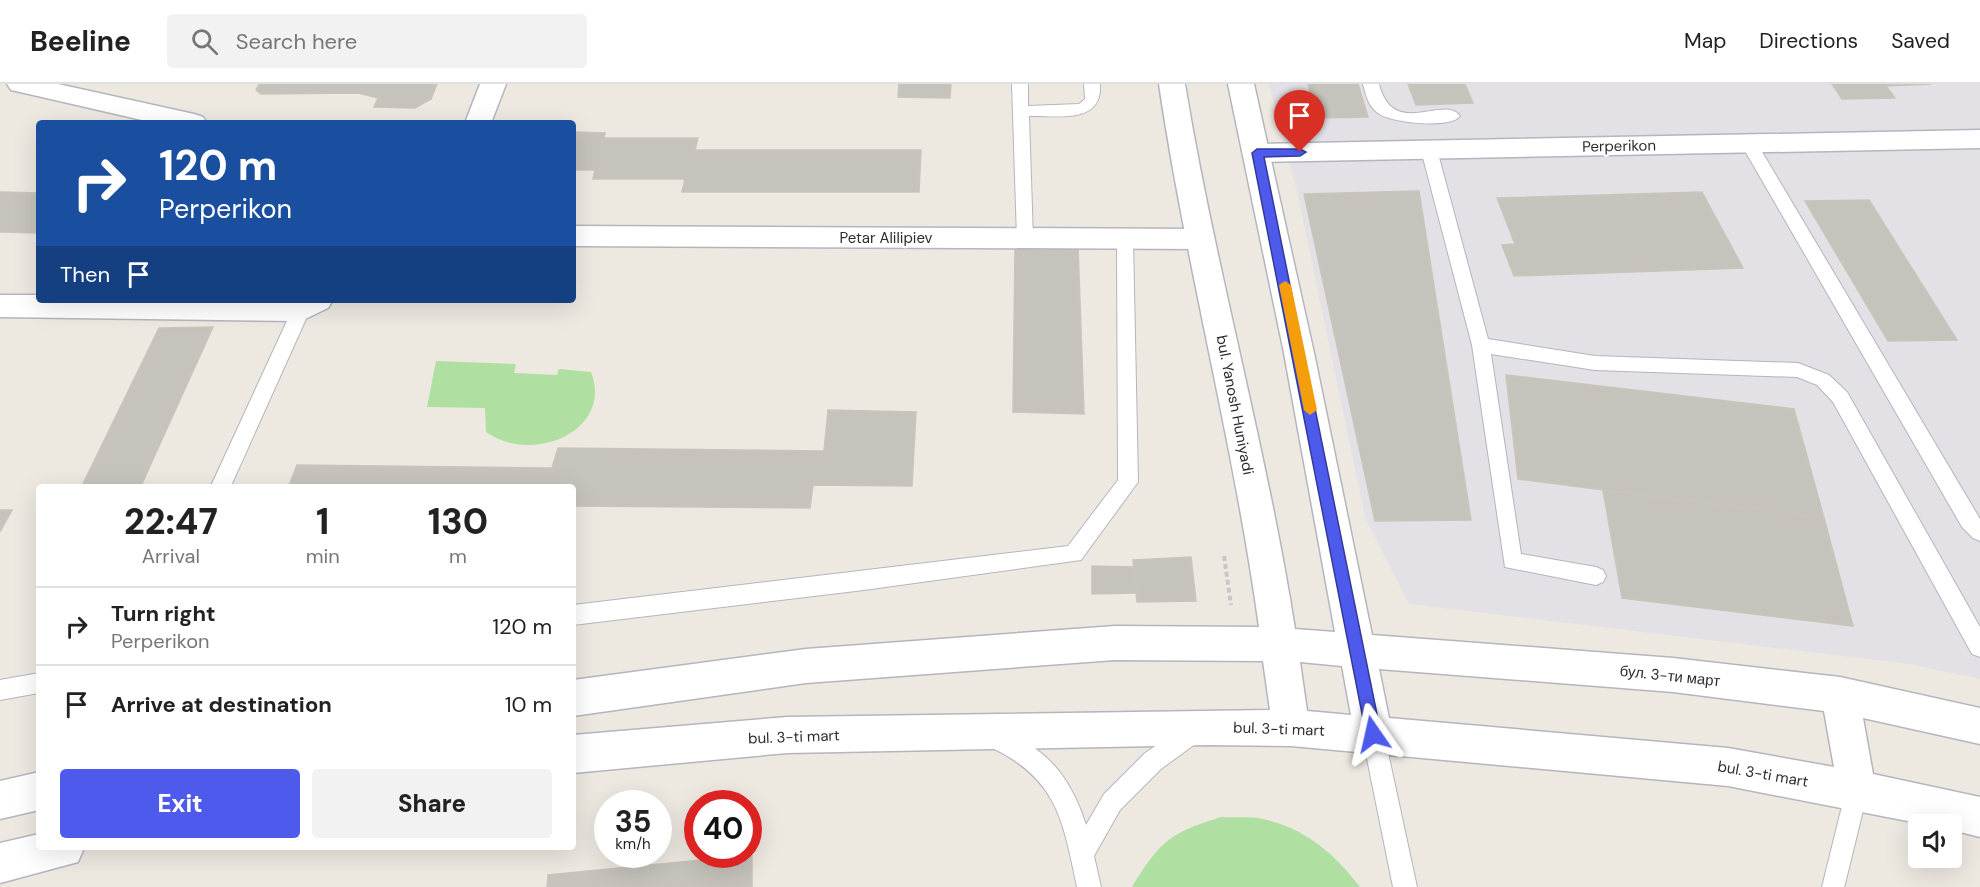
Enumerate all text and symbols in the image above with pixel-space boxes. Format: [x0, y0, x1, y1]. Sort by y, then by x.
search box [167, 14, 587, 68]
text: Beeline [30, 23, 131, 60]
icon: search [188, 25, 221, 58]
text: Search here [236, 27, 357, 56]
text: Map [1684, 27, 1726, 55]
text: Directions [1759, 27, 1858, 55]
text: Saved [1891, 27, 1950, 55]
pin [1274, 90, 1325, 152]
icon: arrive [1283, 99, 1316, 132]
street label: Perperikon [1582, 135, 1656, 157]
text: 120 m [159, 138, 277, 193]
icon: right [60, 144, 138, 222]
text: Perperikon [159, 191, 292, 226]
street label: Petar Alilipiev [839, 228, 933, 248]
icon: arrive [122, 258, 155, 291]
text: Then [60, 260, 110, 289]
street label: bul. Yanosh Huniyadi [1212, 334, 1258, 476]
text: 22:47 [124, 498, 218, 545]
text: 1 [316, 498, 329, 545]
text: 130 [428, 498, 488, 545]
text: Arrival [142, 543, 200, 569]
text: min [306, 543, 340, 569]
text: m [449, 543, 467, 569]
text: Turn right [111, 599, 216, 628]
icon: right [60, 610, 93, 643]
text: 120 m [492, 612, 552, 641]
text: Perperikon [111, 628, 210, 654]
street label: бул. 3-ти март [1619, 661, 1721, 691]
icon: arrive [60, 688, 93, 721]
text: Arrive at destination [111, 690, 332, 719]
text: 10 m [505, 690, 552, 719]
position arrow [1341, 702, 1405, 766]
street label: bul. 3-ti mart [1233, 717, 1325, 741]
street label: bul. 3-ti mart [748, 725, 840, 749]
street label: bul. 3-ti mart [1716, 756, 1810, 792]
button: Exit [60, 769, 300, 838]
button: Share [312, 769, 552, 838]
speed limit sign: 40 [684, 790, 762, 868]
text: 35 [615, 802, 651, 841]
map controls [1908, 814, 1962, 868]
button: sound [1908, 814, 1962, 868]
text: km/h [615, 834, 651, 854]

